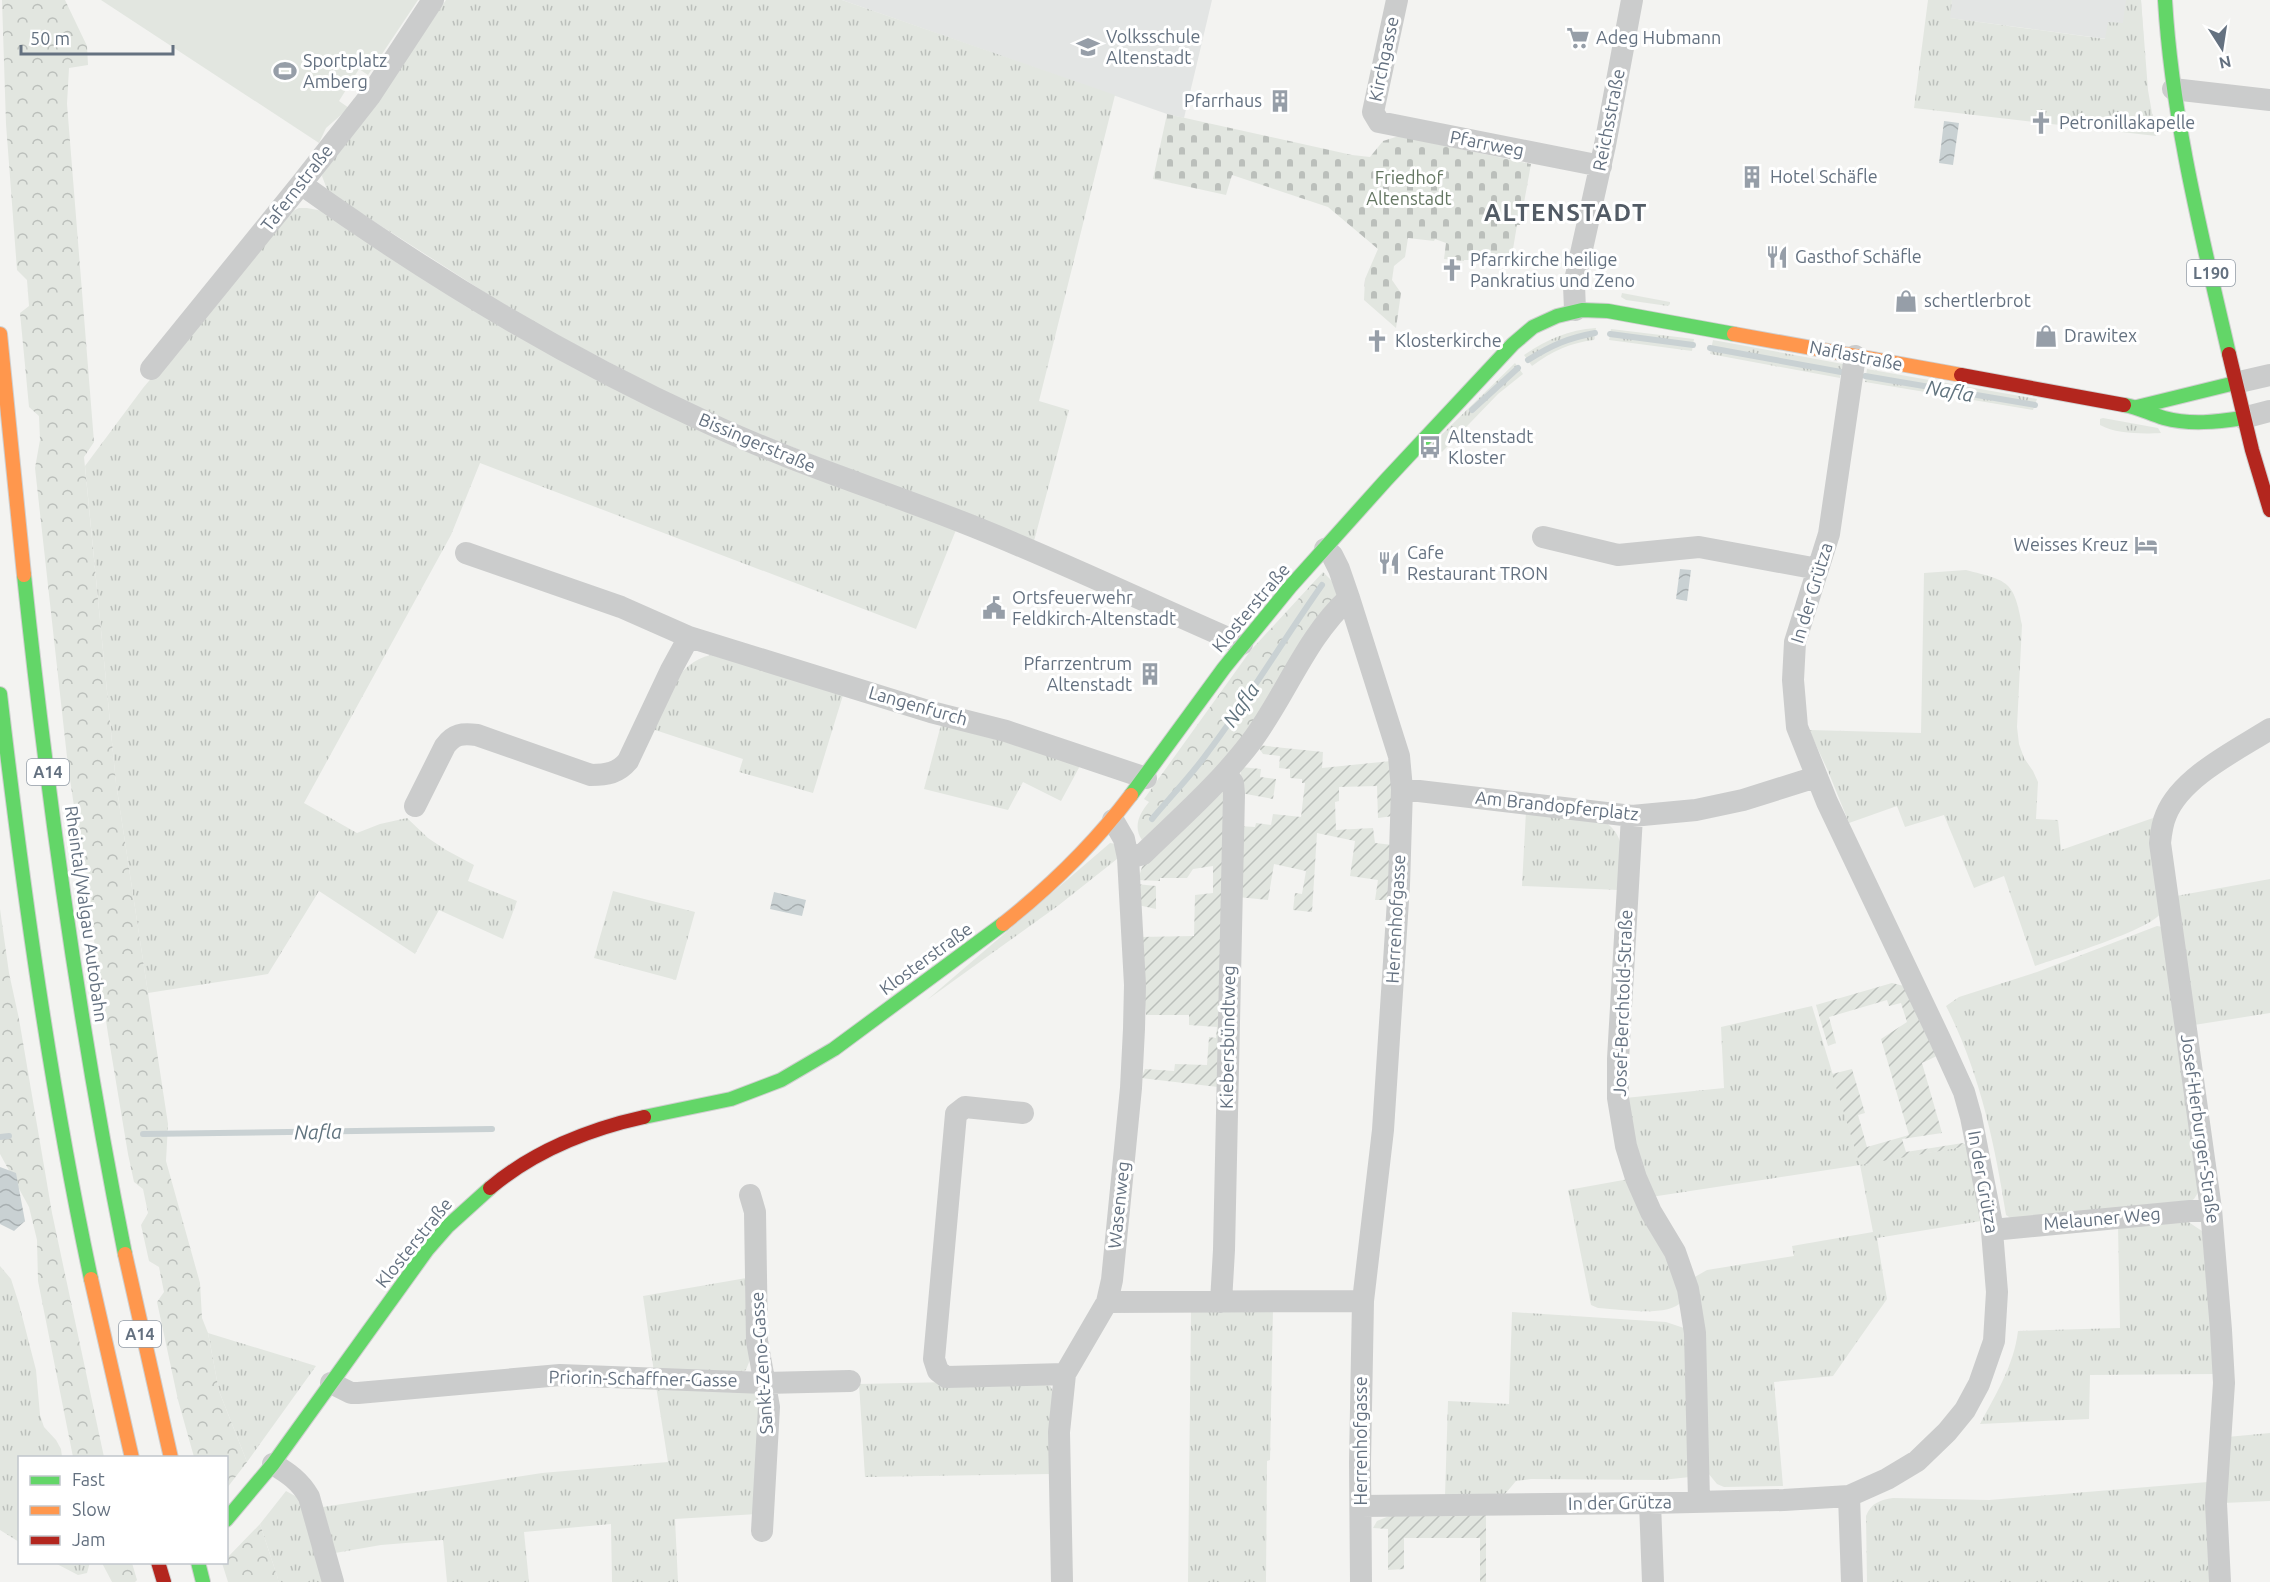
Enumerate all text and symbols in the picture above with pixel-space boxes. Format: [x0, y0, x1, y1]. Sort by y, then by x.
street label: Kirchgasse [1364, 14, 1402, 103]
scale bar [21, 18, 172, 56]
north arrow [2192, 18, 2252, 78]
supermarket icon: Adeg Hubmann [1565, 25, 1591, 51]
place label: Volksschule Altenstadt [1106, 26, 1200, 67]
place label: Adeg Hubmann [1596, 27, 1721, 47]
text: 50 m [30, 28, 70, 48]
school or university icon: Volksschule Altenstadt [1075, 34, 1101, 60]
place label: Sportplatz Amberg [303, 50, 387, 91]
text: N [2217, 53, 2233, 73]
sports icon: Sportplatz Amberg [272, 58, 298, 84]
street label: Reichsstraße [1588, 67, 1628, 173]
building icon: Pfarrhaus [1267, 88, 1293, 114]
place label: Pfarrhaus [1184, 90, 1262, 110]
church icon: Petronillakapelle [2028, 110, 2054, 136]
place label: Petronillakapelle [2059, 112, 2195, 132]
street label: Pfarrweg [1448, 126, 1526, 160]
street label: Tafernstraße [256, 140, 336, 235]
building icon: Hotel Schäfle [1739, 164, 1765, 190]
place label: Hotel Schäfle [1770, 166, 1878, 186]
park label: Friedhof Altenstadt [1366, 167, 1452, 208]
district label: ALTENSTADT [1484, 199, 1648, 226]
restaurant icon: Gasthof Schäfle [1764, 244, 1790, 270]
place label: Gasthof Schäfle [1795, 246, 1922, 266]
place label: Pfarrkirche heilige Pankratius und Zeno [1470, 249, 1635, 290]
church icon: Pfarrkirche heilige Pankratius und Zeno [1439, 257, 1465, 283]
road number: L190 [2187, 260, 2235, 286]
shop icon: schertlerbrot [1893, 288, 1919, 314]
place label: schertlerbrot [1924, 290, 2031, 310]
shop icon: Drawitex [2033, 323, 2059, 349]
place label: Drawitex [2064, 325, 2137, 345]
church icon: Klosterkirche [1364, 328, 1390, 354]
place label: Klosterkirche [1395, 330, 1502, 350]
street label: Naflastraße [1808, 336, 1905, 374]
water label: Nafla [1925, 375, 1976, 406]
street label: Bissingerstraße [696, 408, 819, 476]
place label: Altenstadt Kloster [1448, 426, 1533, 467]
bus stop icon: Altenstadt Kloster [1417, 434, 1443, 460]
hotel icon: Weisses Kreuz [2133, 532, 2159, 558]
place label: Weisses Kreuz [2014, 534, 2128, 554]
street label: In der Grütza [1786, 540, 1836, 645]
place label: Cafe Restaurant TRON [1407, 542, 1548, 583]
restaurant icon: Cafe Restaurant TRON [1376, 550, 1402, 576]
street label: Klosterstraße [1207, 559, 1293, 656]
place label: Ortsfeuerwehr Feldkirch-Altenstadt [1012, 587, 1176, 628]
public building icon: Ortsfeuerwehr Feldkirch-Altenstadt [981, 595, 1007, 621]
place label: Pfarrzentrum Altenstadt [1023, 653, 1132, 694]
building icon: Pfarrzentrum Altenstadt [1137, 661, 1163, 687]
water label: Nafla [1218, 678, 1264, 731]
street label: Langenfurch [867, 681, 970, 729]
road number: A14 [27, 759, 69, 785]
street label: Am Brandopferplatz [1474, 786, 1640, 824]
street label: Rheintal/Walgau Autobahn [62, 804, 112, 1023]
street label: Herrenhofgasse [1382, 854, 1408, 984]
street label: Josef-Berchtold-Straße [1609, 909, 1635, 1097]
street label: Klosterstraße [875, 918, 976, 998]
street label: Kiebersbündtweg [1216, 965, 1238, 1109]
street label: Josef-Herburger-Straße [2178, 1033, 2224, 1225]
water label: Nafla [294, 1120, 342, 1143]
street label: In der Grütza [1965, 1129, 2003, 1235]
street label: Wasenweg [1103, 1160, 1133, 1250]
street label: Klosterstraße [371, 1194, 455, 1291]
street label: Melauner Weg [2042, 1203, 2161, 1233]
street label: Sankt-Zeno-Gasse [746, 1291, 776, 1435]
road number: A14 [119, 1321, 161, 1347]
street label: Priorin-Schaffner-Gasse [548, 1366, 738, 1390]
street label: Herrenhofgasse [1350, 1376, 1370, 1506]
legend [18, 1456, 228, 1564]
text: Fast [72, 1469, 105, 1489]
street label: In der Grütza [1568, 1491, 1672, 1513]
text: Slow [72, 1499, 111, 1519]
text: Jam [72, 1529, 106, 1549]

